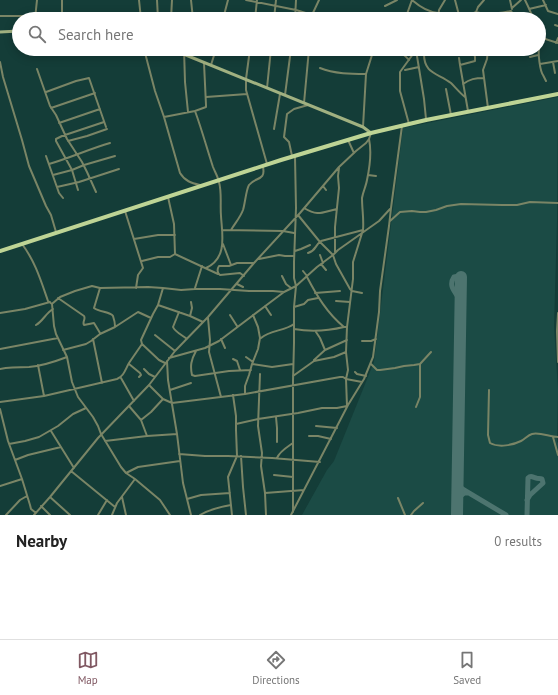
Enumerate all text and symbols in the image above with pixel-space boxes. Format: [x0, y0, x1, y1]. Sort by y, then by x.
search box [12, 12, 546, 56]
icon: search [26, 23, 48, 45]
text: Search here [58, 25, 134, 44]
text: Nearby [16, 530, 67, 552]
text: 0 results [494, 533, 542, 550]
tab: Map [77, 649, 99, 687]
tab: Directions [252, 649, 300, 687]
tab: Saved [453, 649, 481, 687]

